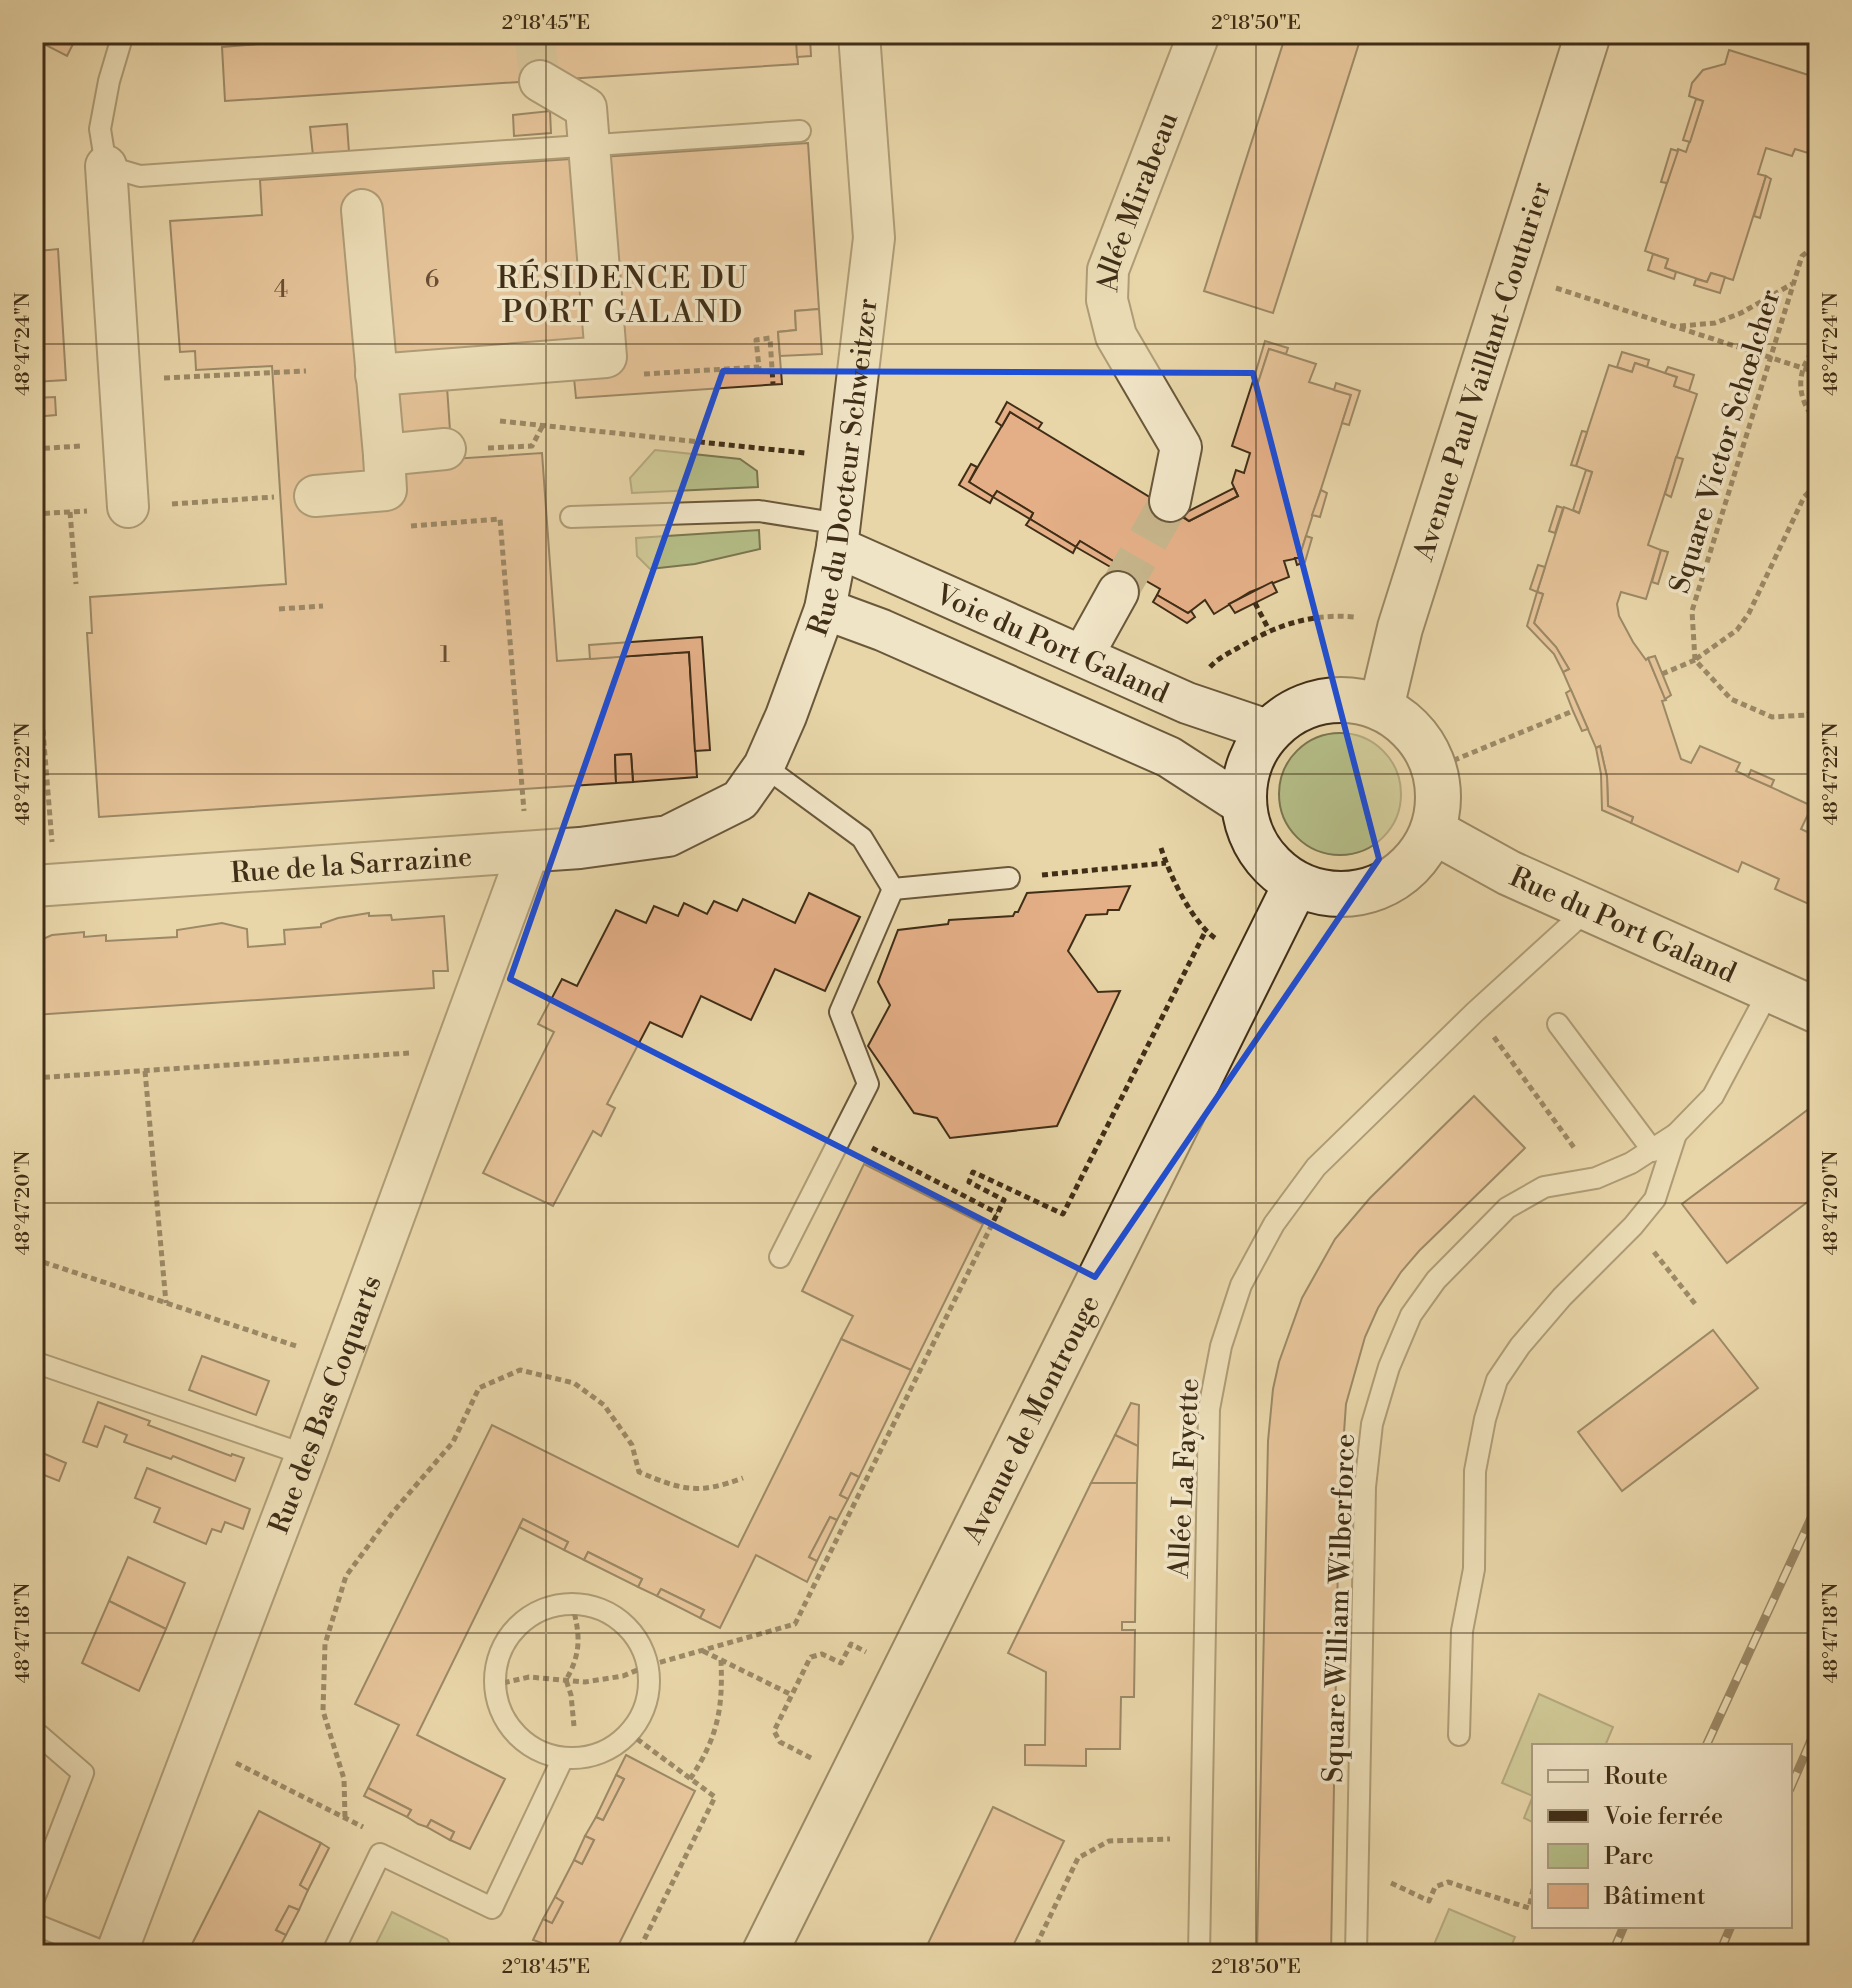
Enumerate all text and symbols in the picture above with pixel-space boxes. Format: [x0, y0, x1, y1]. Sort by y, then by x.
text: 2°18'45"E [502, 11, 590, 36]
text: 2°18'50"E [1211, 11, 1301, 36]
street label: Allée Mirabeau [1091, 107, 1186, 294]
street label: Avenue Paul Vaillant-Couturier [1406, 178, 1559, 566]
district label: RÉSIDENCE DU PORT GALAND [497, 258, 749, 332]
house number: 6 [425, 265, 439, 295]
house number: 4 [274, 275, 288, 305]
street label: Square Victor Schœlcher [1663, 285, 1788, 598]
text: 48°47'24"N [11, 292, 36, 396]
text: 48°47'24"N [1819, 292, 1844, 396]
street label: Rue du Docteur Schweitzer [801, 296, 886, 641]
street label: Voie du Port Galand [929, 577, 1174, 712]
house number: 1 [440, 640, 451, 670]
text: 48°47'22"N [11, 723, 36, 825]
text: 48°47'22"N [1819, 723, 1844, 825]
street label: Rue de la Sarrazine [229, 840, 473, 891]
street label: Rue du Port Galand [1504, 860, 1741, 991]
text: 48°47'20"N [11, 1151, 36, 1255]
text: 48°47'20"N [1819, 1151, 1844, 1255]
street label: Rue des Bas Coquarts [262, 1271, 390, 1539]
street label: Avenue de Montrouge [955, 1289, 1108, 1550]
street label: Allée La Fayette [1162, 1377, 1207, 1580]
street label: Square William Wilberforce [1316, 1433, 1363, 1783]
text: 48°47'18"N [11, 1583, 36, 1683]
text: 48°47'18"N [1819, 1583, 1844, 1683]
legend [1532, 1744, 1792, 1928]
text: Route [1604, 1762, 1668, 1792]
text: Voie ferrée [1603, 1802, 1723, 1832]
text: Parc [1604, 1842, 1654, 1872]
text: Bâtiment [1603, 1882, 1706, 1912]
text: 2°18'45"E [502, 1955, 590, 1980]
text: 2°18'50"E [1211, 1955, 1301, 1980]

